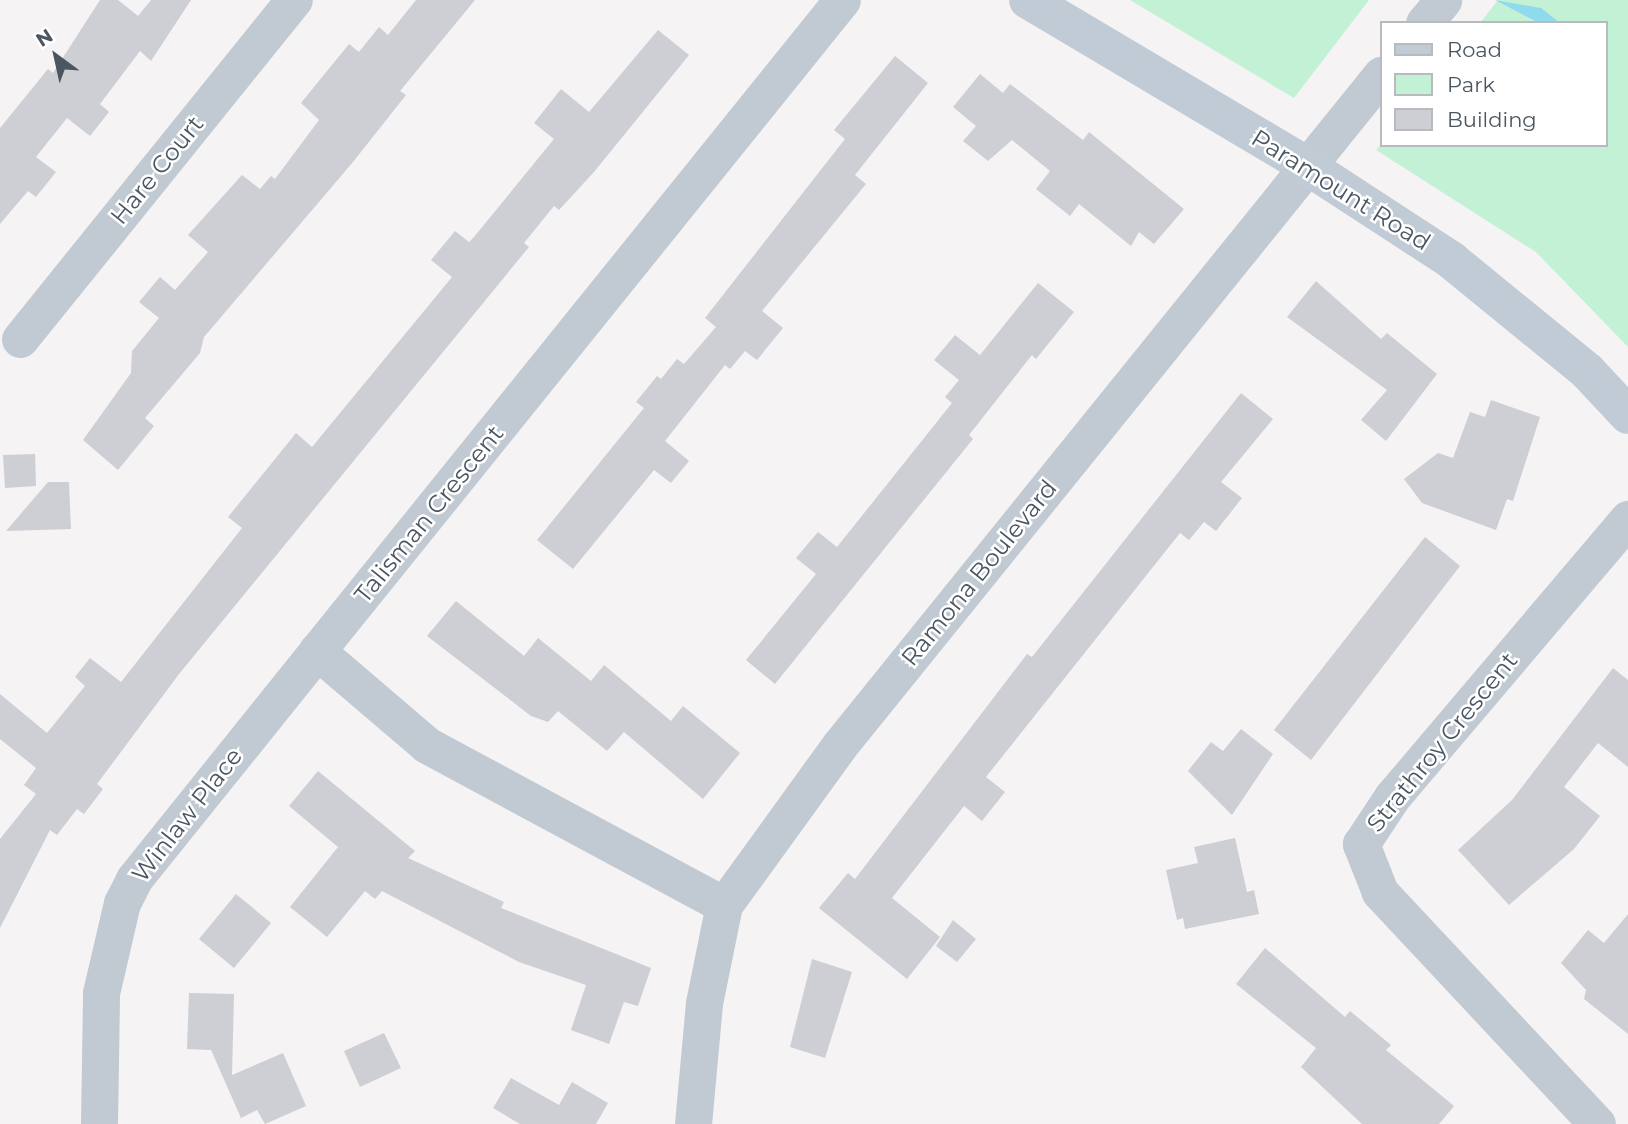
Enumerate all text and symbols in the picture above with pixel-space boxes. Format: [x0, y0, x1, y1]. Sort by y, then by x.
north arrow [21, 21, 91, 91]
legend [1380, 21, 1607, 147]
text: N [32, 24, 57, 52]
text: Road [1447, 37, 1502, 62]
text: Park [1447, 72, 1495, 97]
text: Building [1447, 107, 1537, 132]
street label: Hare Court [105, 110, 209, 230]
street label: Paramount Road [1246, 123, 1436, 257]
street label: Talisman Crescent [348, 419, 510, 609]
street label: Ramona Boulevard [895, 474, 1063, 672]
street label: Strathroy Crescent [1361, 646, 1523, 838]
street label: Winlaw Place [126, 742, 248, 888]

